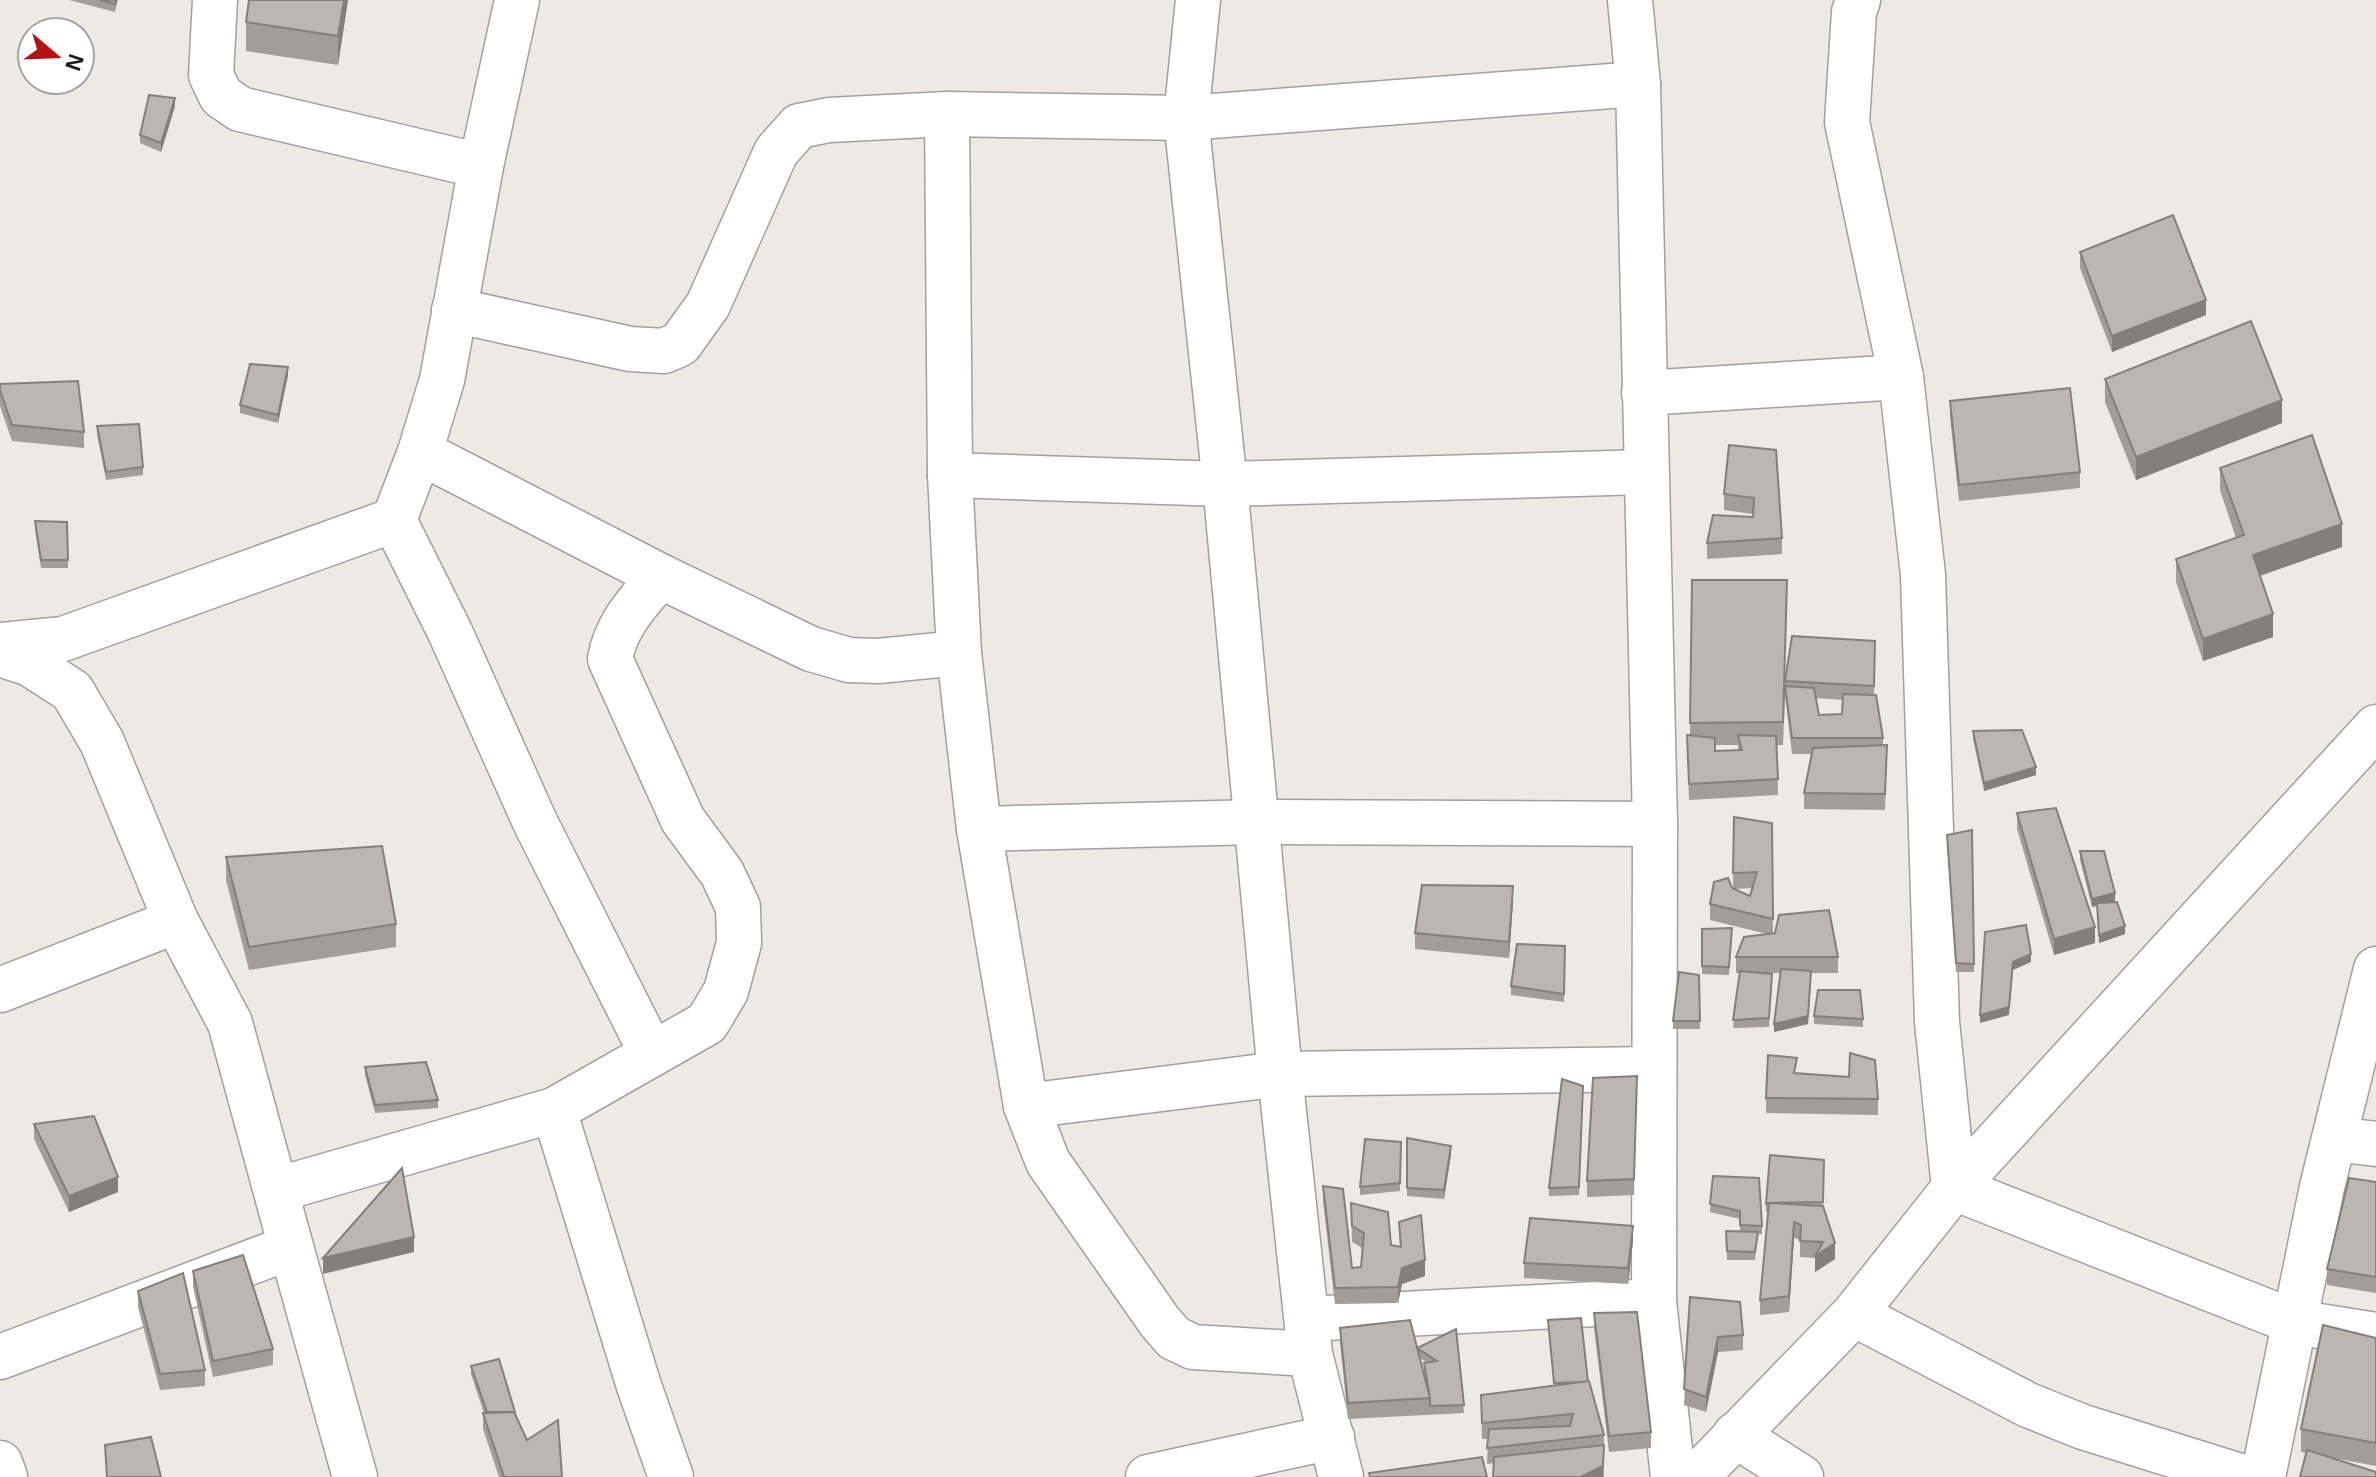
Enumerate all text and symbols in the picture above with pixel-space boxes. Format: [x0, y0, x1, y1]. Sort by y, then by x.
north arrow [16, 16, 96, 96]
text: N [60, 51, 89, 74]

